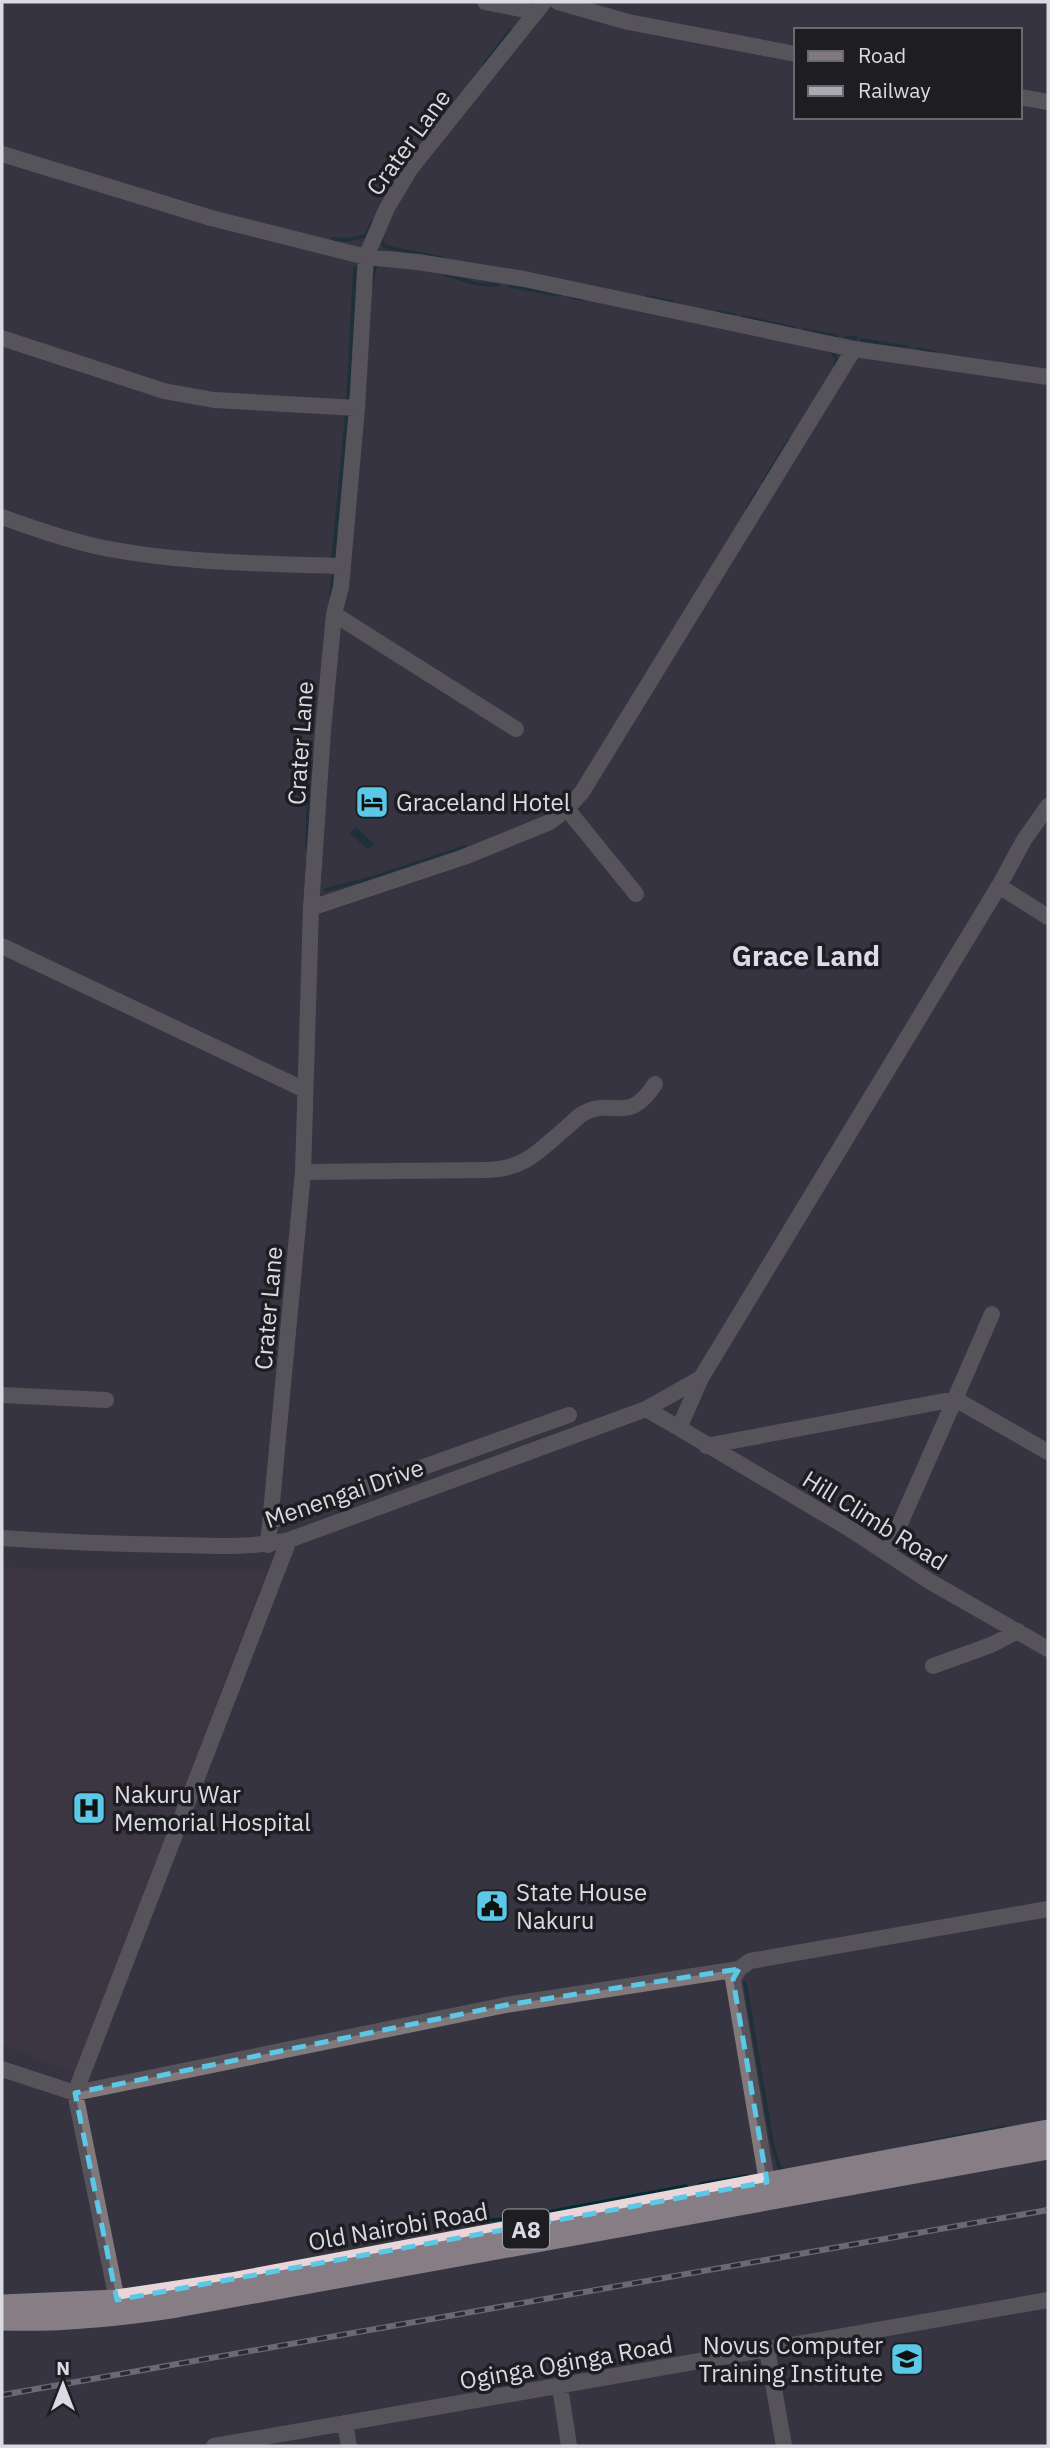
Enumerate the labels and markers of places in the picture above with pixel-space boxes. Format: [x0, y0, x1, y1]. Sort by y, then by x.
hotel icon: Graceland Hotel [353, 783, 391, 821]
place label: Graceland Hotel [396, 786, 570, 818]
place label: Nakuru War Memorial Hospital [114, 1778, 311, 1838]
hospital icon: Nakuru War Memorial Hospital [70, 1789, 108, 1827]
place label: State House Nakuru [516, 1876, 647, 1936]
public building icon: State House Nakuru [473, 1887, 511, 1925]
place label: Novus Computer Training Institute [698, 2329, 883, 2389]
school or university icon: Novus Computer Training Institute [888, 2340, 926, 2378]

